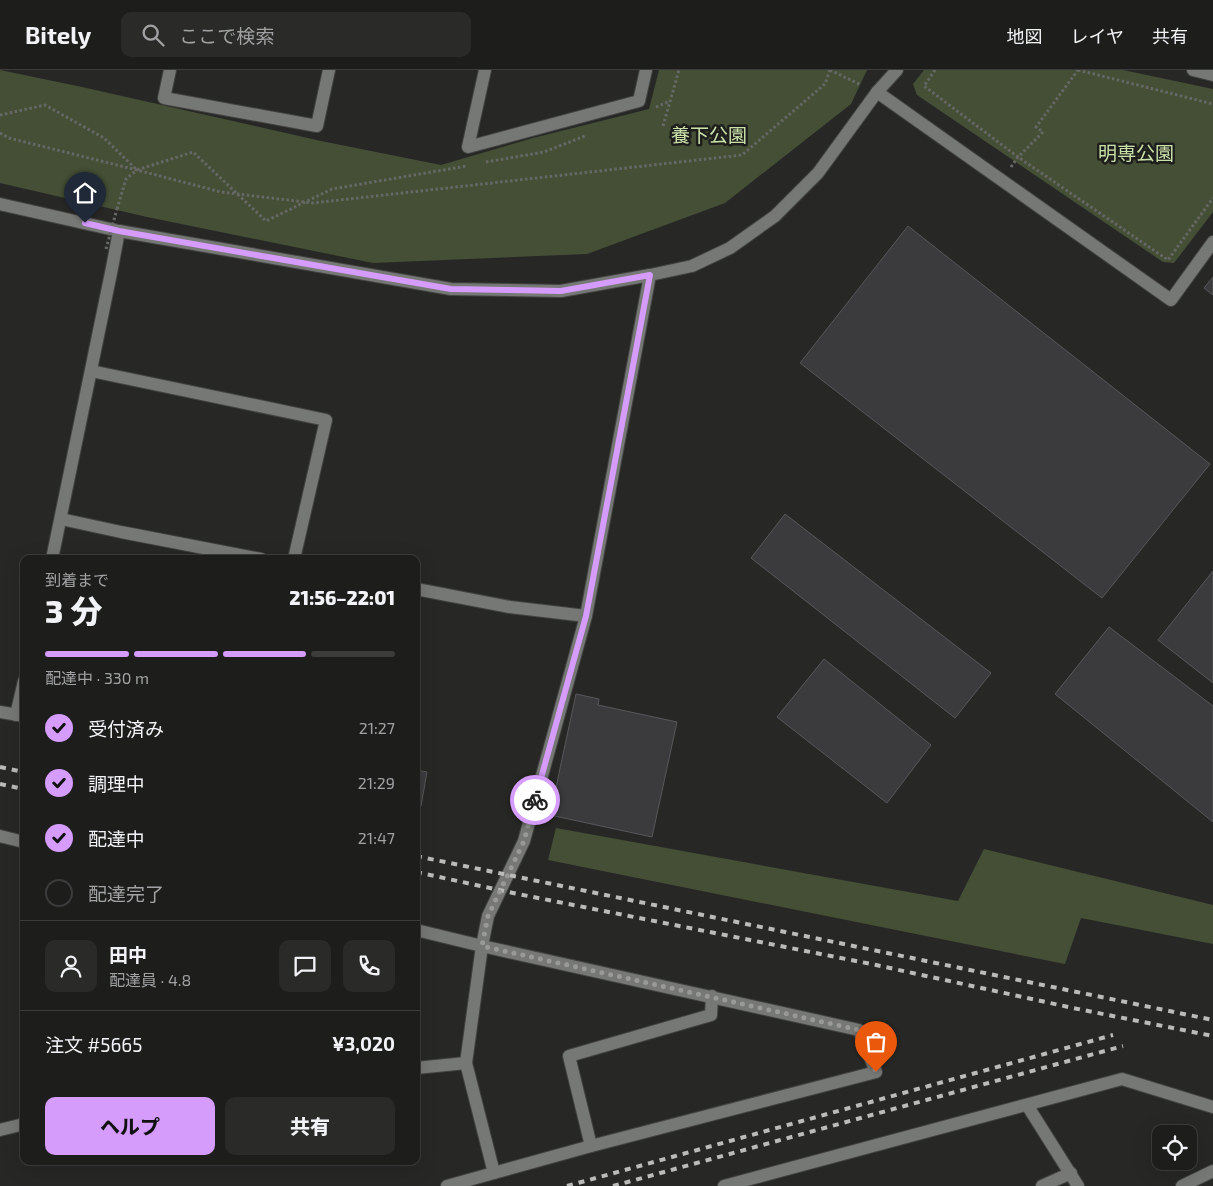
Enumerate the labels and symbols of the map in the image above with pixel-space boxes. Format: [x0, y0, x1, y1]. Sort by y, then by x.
park label: 養下公園 [671, 123, 747, 146]
park label: 明専公園 [1098, 141, 1174, 164]
pin [64, 172, 106, 223]
courier [510, 775, 560, 825]
pin [855, 1021, 897, 1072]

